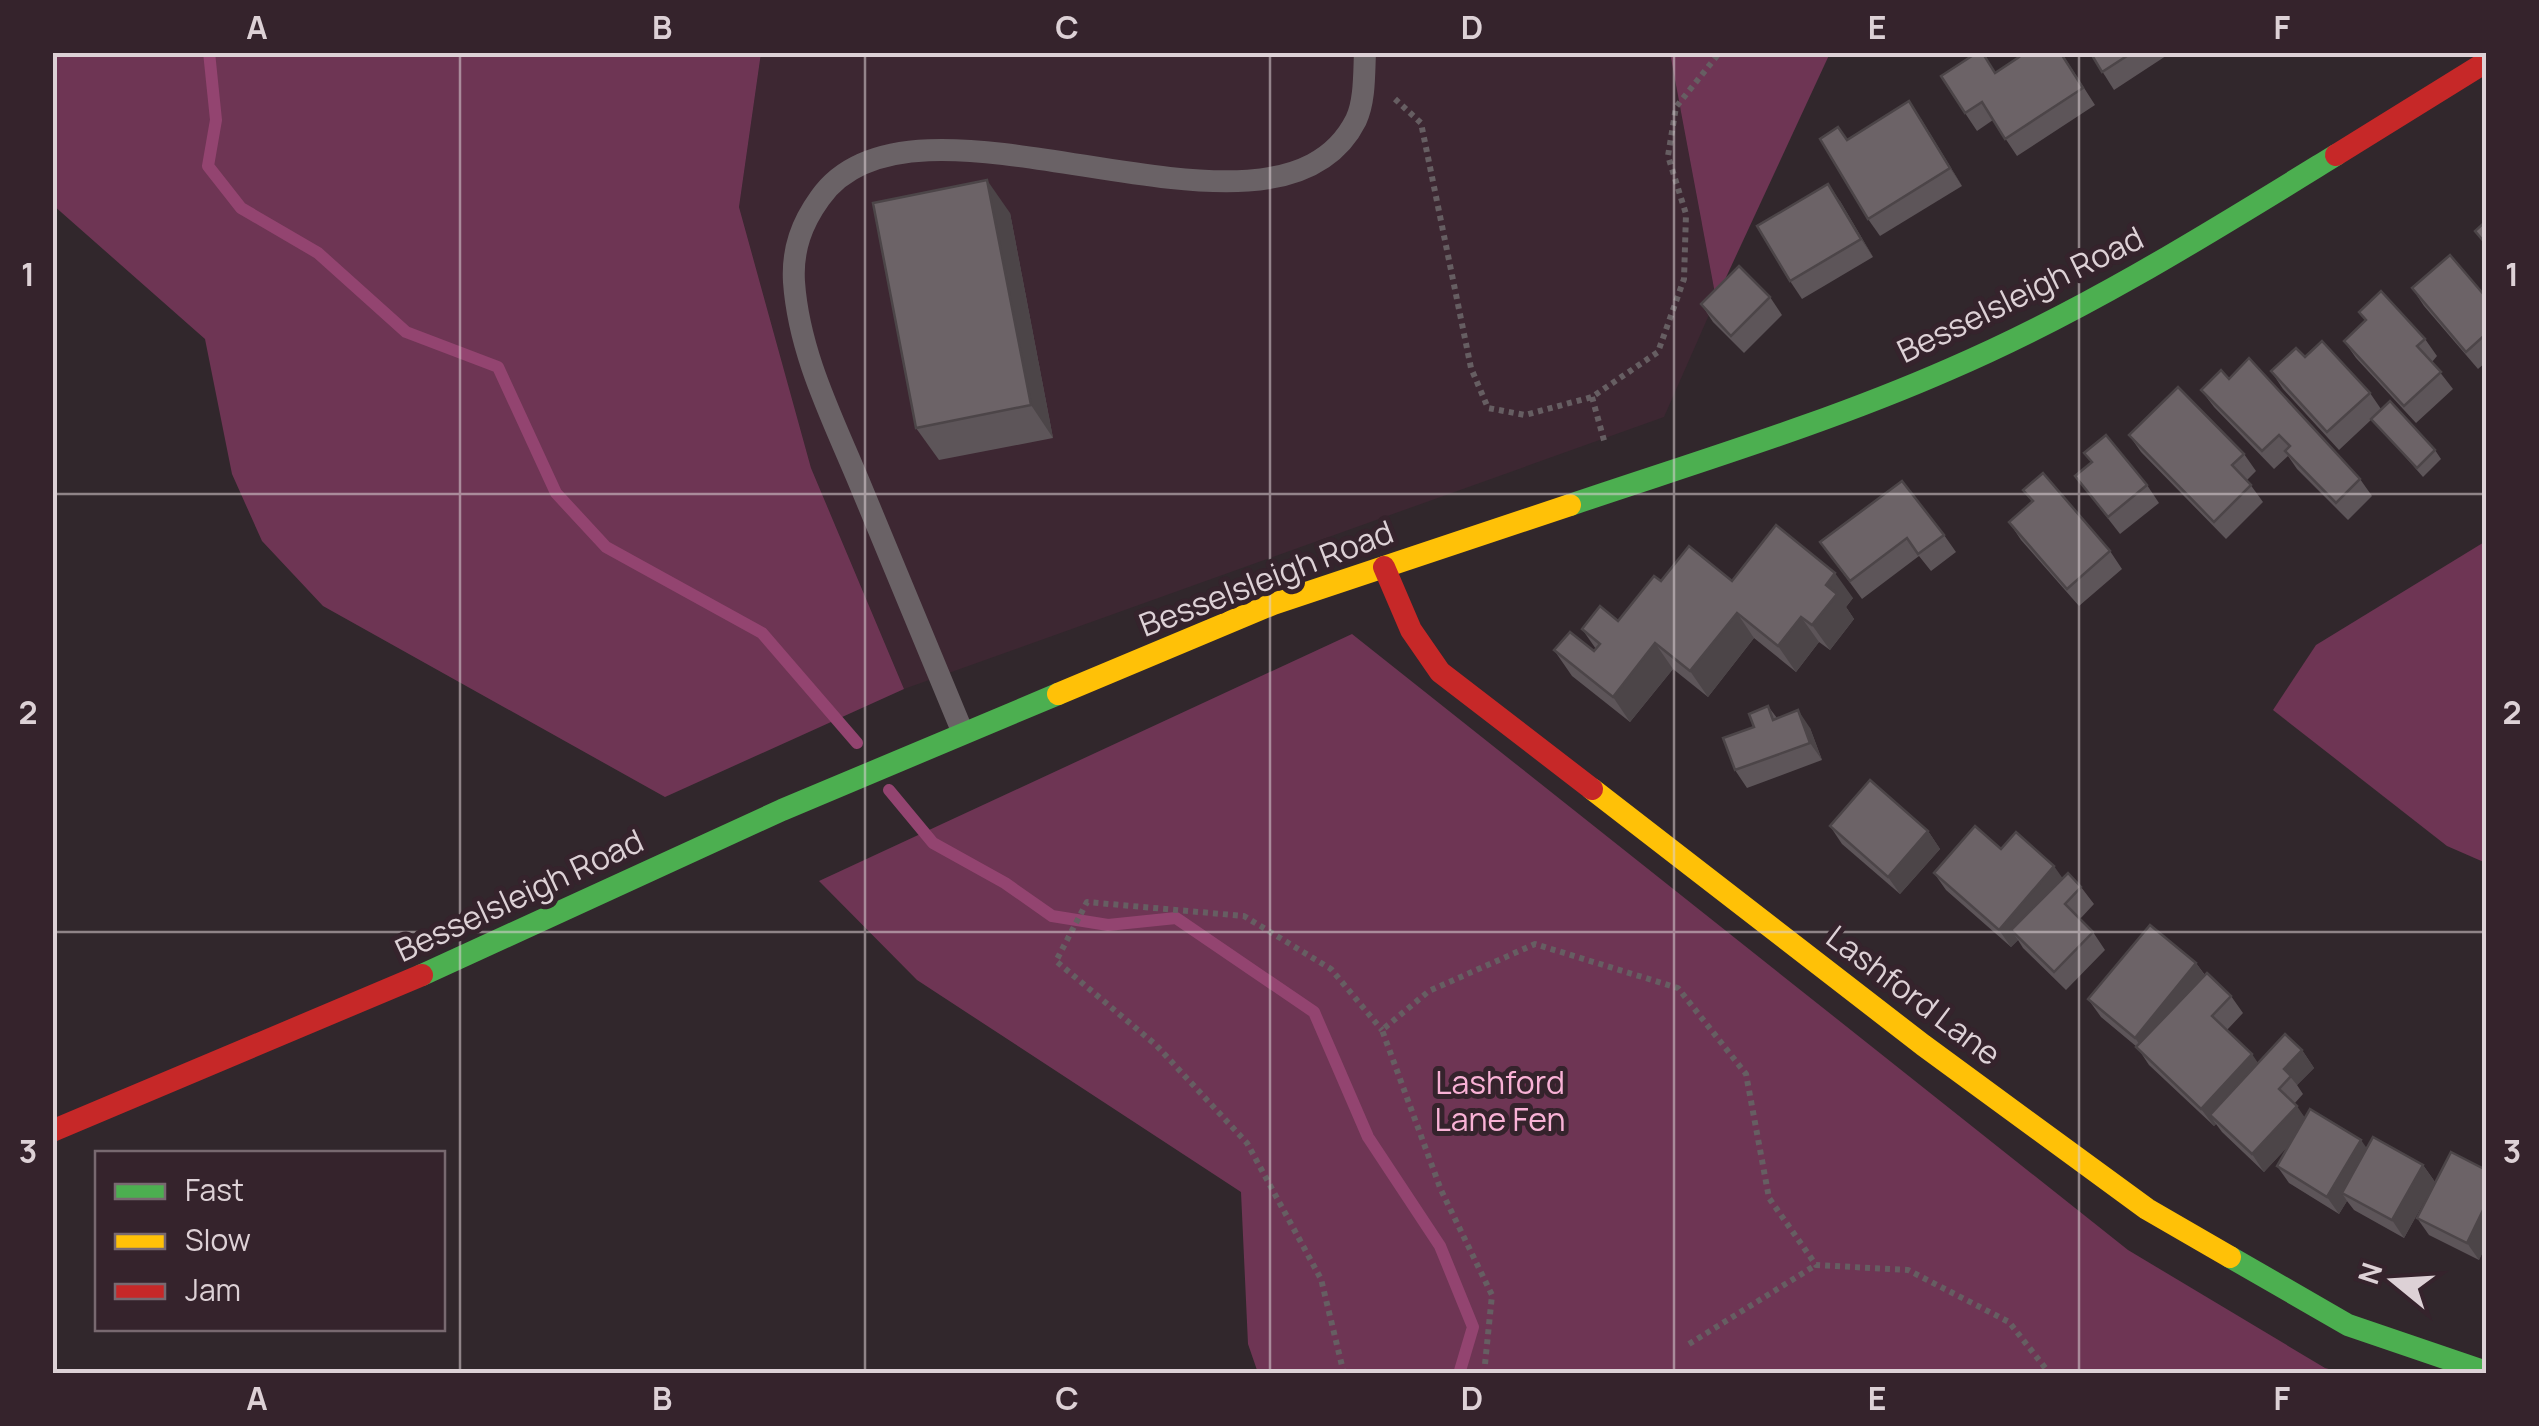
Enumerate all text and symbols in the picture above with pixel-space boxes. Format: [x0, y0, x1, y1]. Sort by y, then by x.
text: A [246, 5, 268, 49]
text: B [652, 5, 672, 49]
text: C [1055, 5, 1079, 49]
text: D [1461, 5, 1483, 49]
text: E [1868, 5, 1886, 49]
text: F [2274, 5, 2291, 49]
street label: Besselsleigh Road [1890, 215, 2150, 373]
text: 1 [21, 252, 35, 296]
text: 1 [2505, 252, 2519, 296]
street label: Besselsleigh Road [1133, 509, 1399, 647]
text: 2 [18, 690, 38, 734]
text: 2 [2502, 690, 2522, 734]
street label: Besselsleigh Road [388, 818, 650, 972]
street label: Lashford Lane [1818, 915, 2010, 1075]
park label: Lashford Lane Fen [1435, 1060, 1565, 1141]
text: 3 [19, 1129, 37, 1173]
text: 3 [2503, 1129, 2521, 1173]
legend [95, 1151, 445, 1331]
text: Fast [185, 1169, 244, 1210]
text: Slow [185, 1219, 251, 1260]
north arrow [2344, 1231, 2444, 1331]
text: N [2348, 1258, 2390, 1288]
text: Jam [185, 1269, 241, 1310]
text: A [246, 1376, 268, 1420]
text: B [652, 1376, 672, 1420]
text: C [1055, 1376, 1079, 1420]
text: D [1461, 1376, 1483, 1420]
text: E [1868, 1376, 1886, 1420]
text: F [2274, 1376, 2291, 1420]

